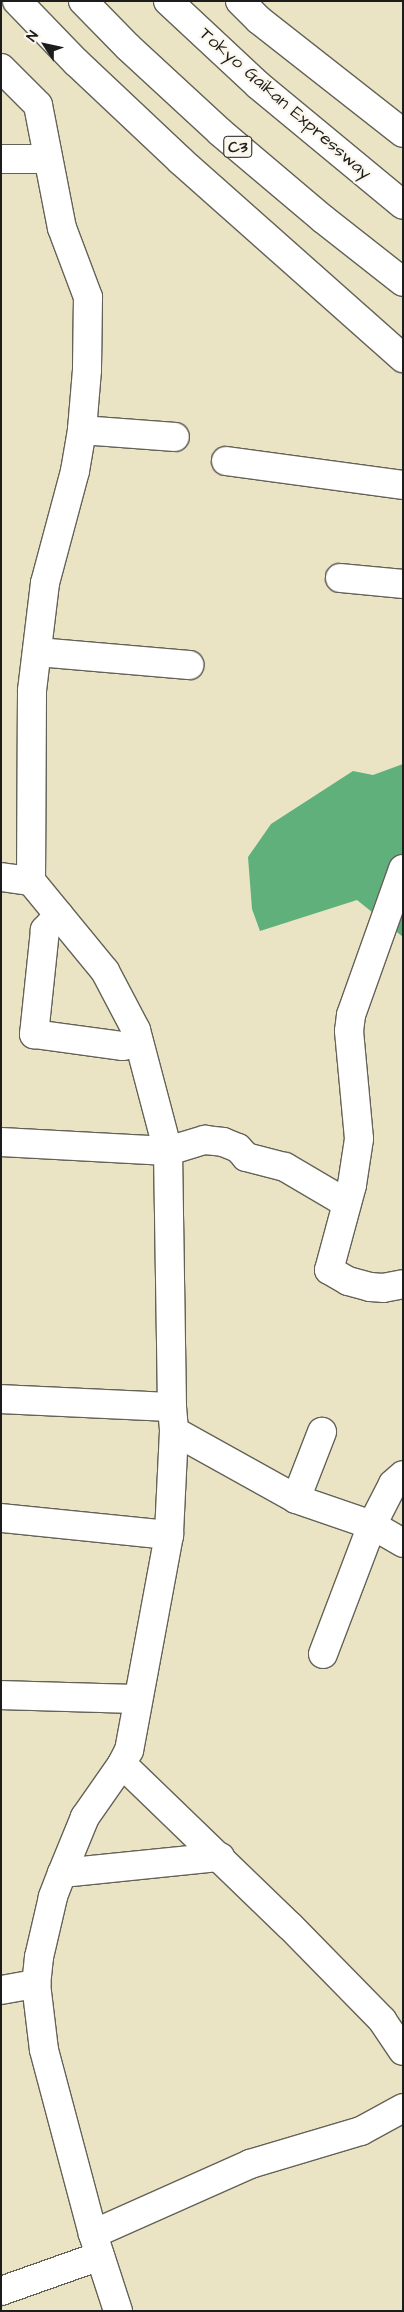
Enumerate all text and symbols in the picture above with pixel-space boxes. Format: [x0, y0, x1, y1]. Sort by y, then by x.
north arrow [20, 20, 70, 70]
street label: Tokyo Gaikan Expressway [195, 23, 375, 185]
text: N [22, 27, 43, 46]
road number: C3 [223, 134, 253, 160]

